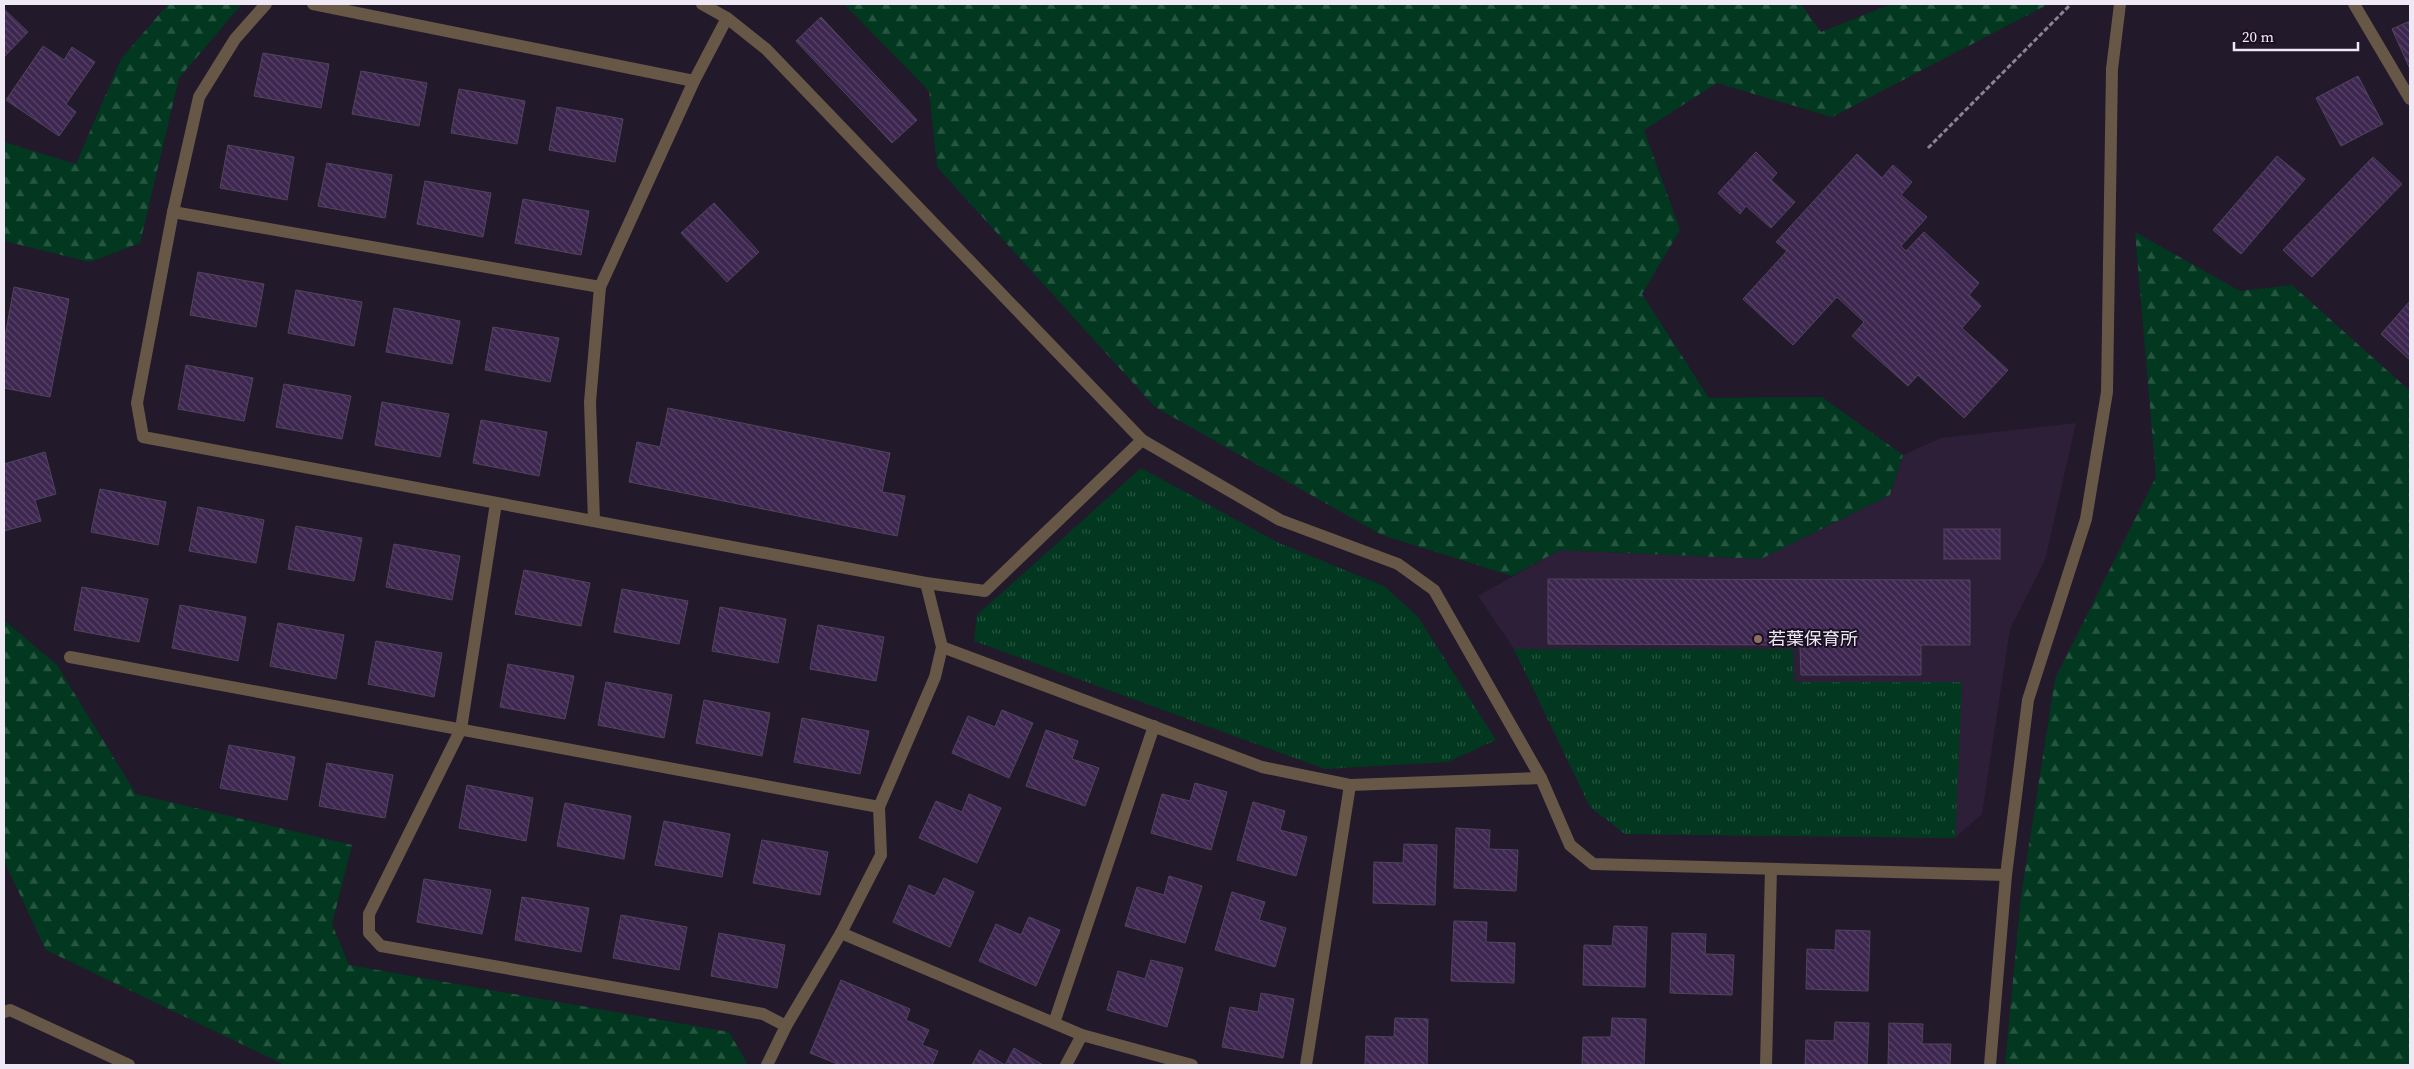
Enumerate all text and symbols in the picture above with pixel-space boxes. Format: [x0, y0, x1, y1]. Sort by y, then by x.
scale bar [2234, 20, 2358, 52]
text: 20 m [2242, 26, 2274, 47]
place label: 若葉保育所 [1768, 626, 1858, 651]
marker: 若葉保育所 [1752, 633, 1764, 645]

